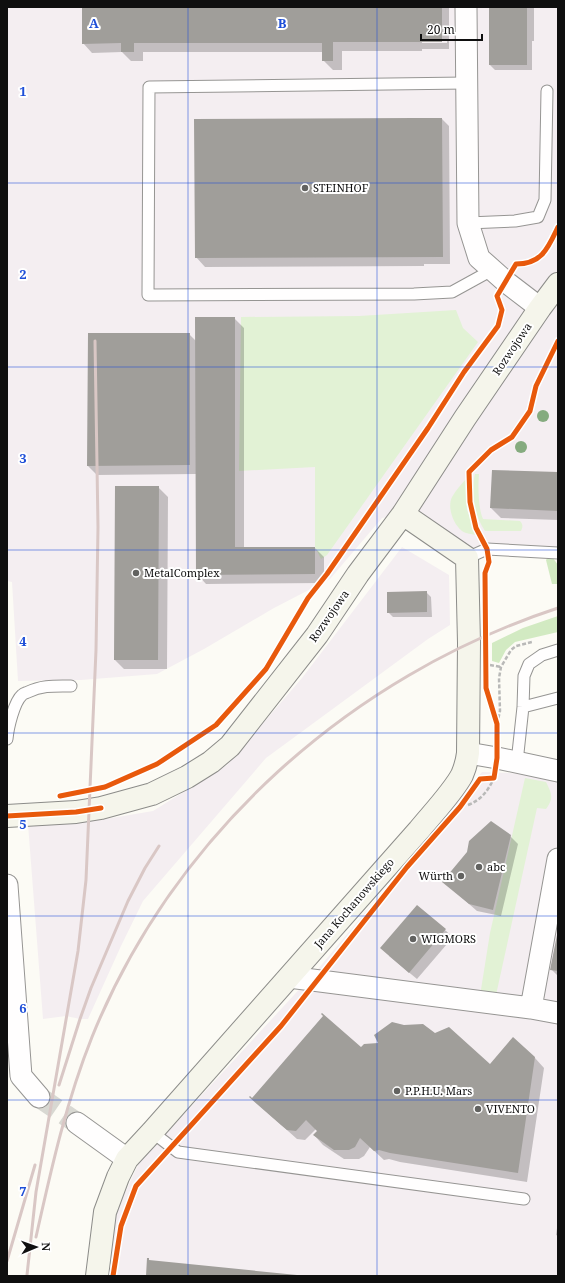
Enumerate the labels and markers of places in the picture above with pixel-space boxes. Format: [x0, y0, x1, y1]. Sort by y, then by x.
place label: STEINHOF [313, 180, 369, 195]
marker: STEINHOF [300, 183, 310, 193]
place label: MetalComplex [144, 565, 220, 580]
marker: MetalComplex [131, 568, 141, 578]
place label: abc [487, 859, 505, 874]
marker: abc [474, 862, 484, 872]
place label: Würth [418, 868, 453, 883]
marker: Würth [456, 871, 466, 881]
place label: WIGMORS [421, 931, 476, 946]
marker: WIGMORS [408, 934, 418, 944]
place label: P.P.H.U. Mars [405, 1083, 472, 1098]
marker: P.P.H.U. Mars [392, 1086, 402, 1096]
place label: VIVENTO [486, 1101, 535, 1116]
marker: VIVENTO [473, 1104, 483, 1114]

